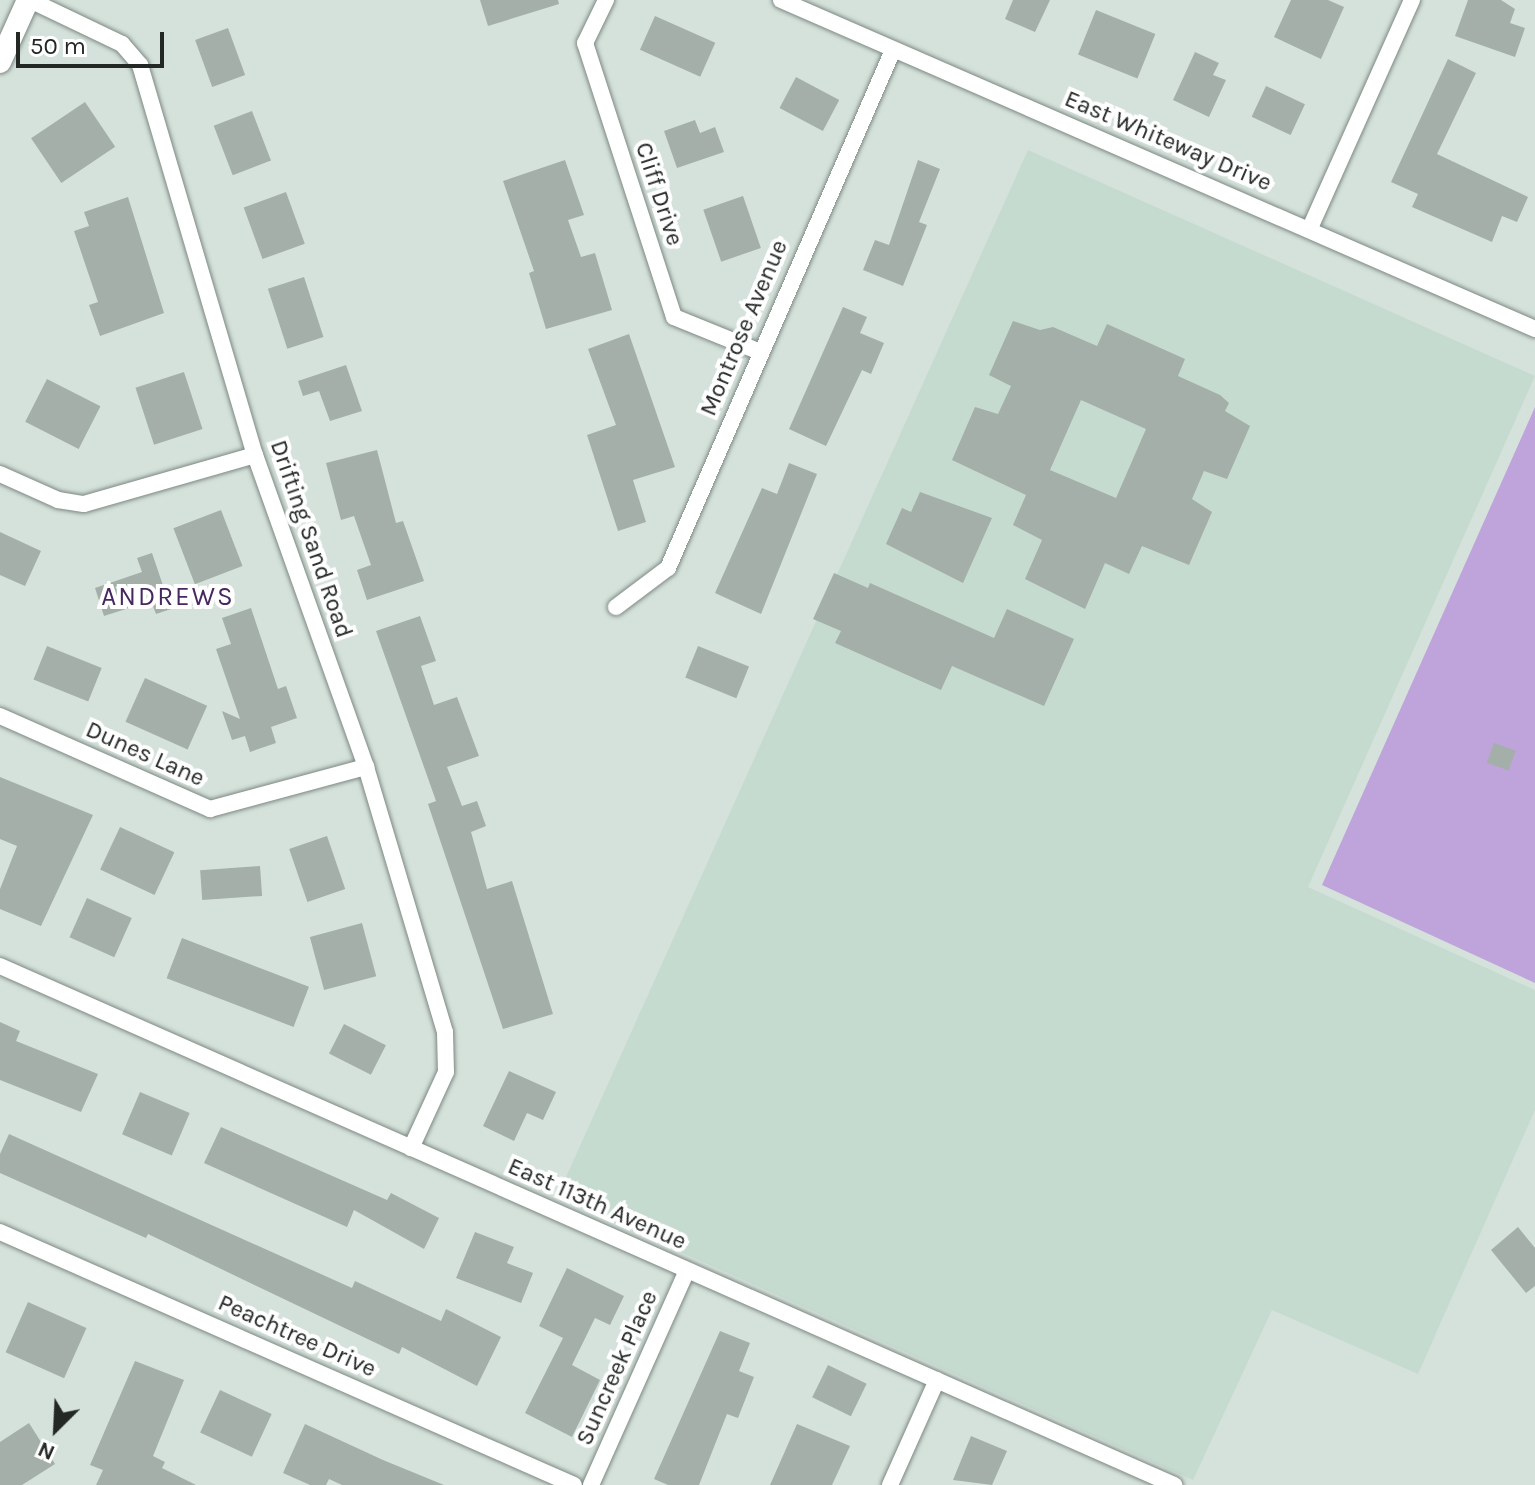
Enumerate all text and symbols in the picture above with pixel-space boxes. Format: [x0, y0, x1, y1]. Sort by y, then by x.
scale bar [20, 16, 168, 66]
text: 50 m [30, 32, 86, 60]
street label: East Whiteway Drive [1060, 84, 1276, 198]
street label: Cliff Drive [629, 139, 689, 249]
street label: Montrose Avenue [694, 236, 794, 420]
street label: Drifting Sand Road [264, 436, 358, 642]
district label: ANDREWS [101, 581, 235, 613]
street label: Dunes Lane [81, 715, 209, 793]
street label: East 113th Avenue [503, 1152, 691, 1256]
street label: Suncreek Place [570, 1286, 664, 1450]
street label: Peachtree Drive [214, 1288, 380, 1384]
north arrow [16, 1389, 96, 1469]
text: N [34, 1436, 59, 1466]

